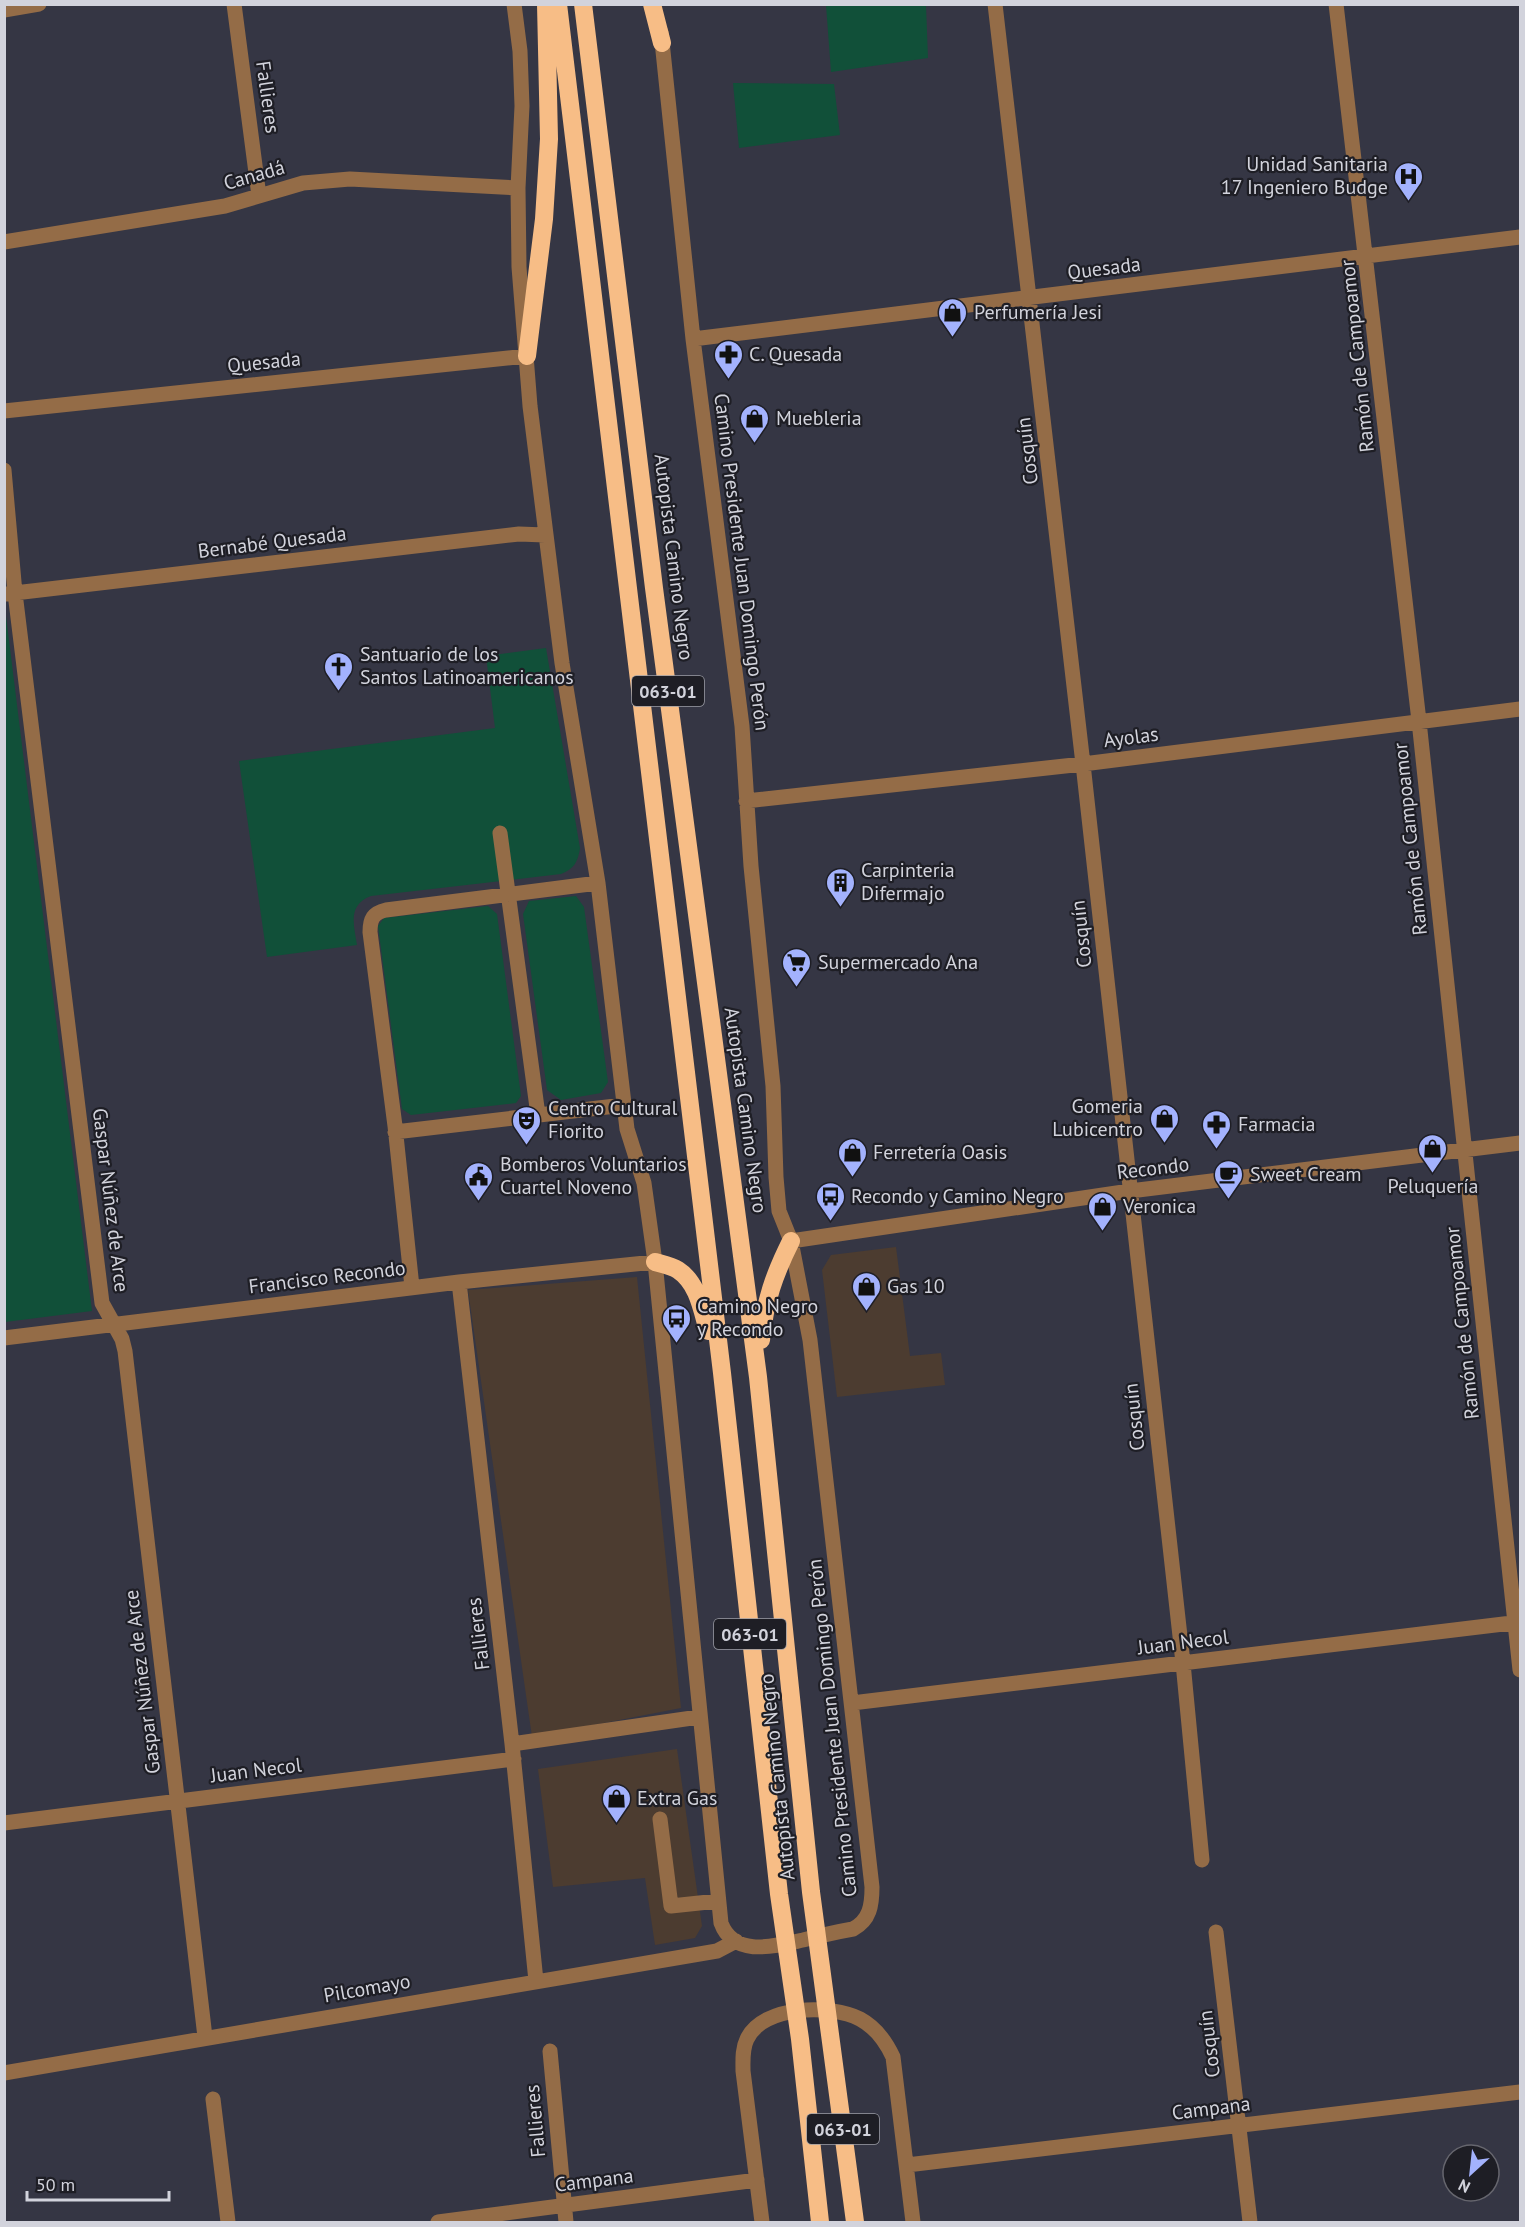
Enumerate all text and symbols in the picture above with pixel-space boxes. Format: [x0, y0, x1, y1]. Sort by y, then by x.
street label: Fallieres [250, 59, 286, 135]
place label: Unidad Sanitaria 17 Ingeniero Budge [1221, 151, 1388, 200]
street label: Canadá [220, 154, 288, 196]
hospital icon: Unidad Sanitaria 17 Ingeniero Budge [1393, 160, 1425, 202]
street label: Quesada [1066, 251, 1142, 285]
street label: Ramón de Campoamor [1334, 258, 1380, 454]
shop icon: Perfumería Jesi [937, 296, 969, 338]
place label: Perfumería Jesi [974, 299, 1102, 325]
pharmacy icon: C. Quesada [712, 338, 744, 380]
place label: C. Quesada [749, 341, 842, 367]
street label: Quesada [226, 345, 302, 379]
street label: Camino Presidente Juan Domingo Perón [708, 392, 776, 732]
shop icon: Muebleria [739, 402, 771, 444]
place label: Muebleria [776, 405, 862, 431]
street label: Cosquín [1010, 416, 1044, 486]
street label: Autopista Camino Negro [648, 452, 700, 662]
street label: Bernabé Quesada [196, 520, 348, 564]
place label: Santuario de los Santos Latinoamericanos [360, 641, 574, 690]
church icon: Santuario de los Santos Latinoamericanos [323, 650, 355, 692]
road number: 063-01 [632, 676, 704, 706]
street label: Ayolas [1102, 721, 1160, 753]
street label: Ramón de Campoamor [1387, 741, 1433, 937]
place label: Carpinteria Difermajo [861, 857, 955, 906]
building icon: Carpinteria Difermajo [824, 866, 856, 908]
street label: Cosquín [1065, 899, 1097, 969]
supermarket icon: Supermercado Ana [781, 946, 813, 988]
place label: Supermercado Ana [818, 949, 978, 975]
street label: Autopista Camino Negro [719, 1005, 773, 1215]
place label: Gomeria Lubicentro [1052, 1093, 1143, 1142]
place label: Centro Cultural Fiorito [548, 1095, 677, 1144]
shop icon: Gomeria Lubicentro [1148, 1102, 1180, 1144]
theatre icon: Centro Cultural Fiorito [511, 1104, 543, 1146]
street label: Gaspar Núñez de Arce [87, 1107, 135, 1293]
pharmacy icon: Farmacia [1201, 1108, 1233, 1150]
place label: Farmacia [1238, 1111, 1316, 1137]
shop icon: Peluquería [1417, 1132, 1449, 1174]
shop icon: Ferretería Oasis [836, 1136, 868, 1178]
place label: Ferretería Oasis [873, 1139, 1007, 1165]
place label: Bomberos Voluntarios Cuartel Noveno [500, 1151, 687, 1200]
street label: Recondo [1115, 1151, 1191, 1185]
cafe icon: Sweet Cream [1213, 1158, 1245, 1200]
public building icon: Bomberos Voluntarios Cuartel Noveno [463, 1160, 495, 1202]
place label: Sweet Cream [1250, 1161, 1362, 1187]
place label: Peluquería [1388, 1173, 1479, 1199]
bus stop icon: Recondo y Camino Negro [814, 1180, 846, 1222]
place label: Recondo y Camino Negro [851, 1183, 1064, 1209]
shop icon: Veronica [1086, 1190, 1118, 1232]
place label: Veronica [1122, 1193, 1196, 1219]
street label: Ramón de Campoamor [1439, 1225, 1485, 1421]
street label: Francisco Recondo [247, 1254, 407, 1300]
shop icon: Gas 10 [850, 1270, 882, 1312]
place label: Gas 10 [887, 1273, 945, 1299]
place label: Camino Negro y Recondo [697, 1293, 818, 1342]
bus stop icon: Camino Negro y Recondo [660, 1302, 692, 1344]
street label: Cosquín [1118, 1382, 1150, 1452]
street label: Camino Presidente Juan Domingo Perón [801, 1558, 863, 1898]
street label: Gaspar Núñez de Arce [118, 1589, 166, 1775]
street label: Fallieres [461, 1596, 495, 1672]
road number: 063-01 [714, 1619, 786, 1649]
street label: Juan Necol [1135, 1624, 1230, 1661]
street label: Autopista Camino Negro [753, 1672, 801, 1882]
street label: Juan Necol [208, 1752, 303, 1789]
shop icon: Extra Gas [600, 1782, 632, 1824]
place label: Extra Gas [637, 1785, 717, 1811]
street label: Pilcomayo [322, 1968, 412, 2008]
street label: Cosquín [1192, 2009, 1226, 2079]
street label: Fallieres [519, 2084, 551, 2158]
street label: Campana [1170, 2090, 1252, 2126]
road number: 063-01 [807, 2114, 879, 2144]
north arrow [1441, 2143, 1501, 2203]
street label: Campana [553, 2162, 635, 2198]
scale bar [27, 2164, 170, 2202]
text: 50 m [36, 2173, 75, 2196]
text: N [1455, 2175, 1473, 2198]

